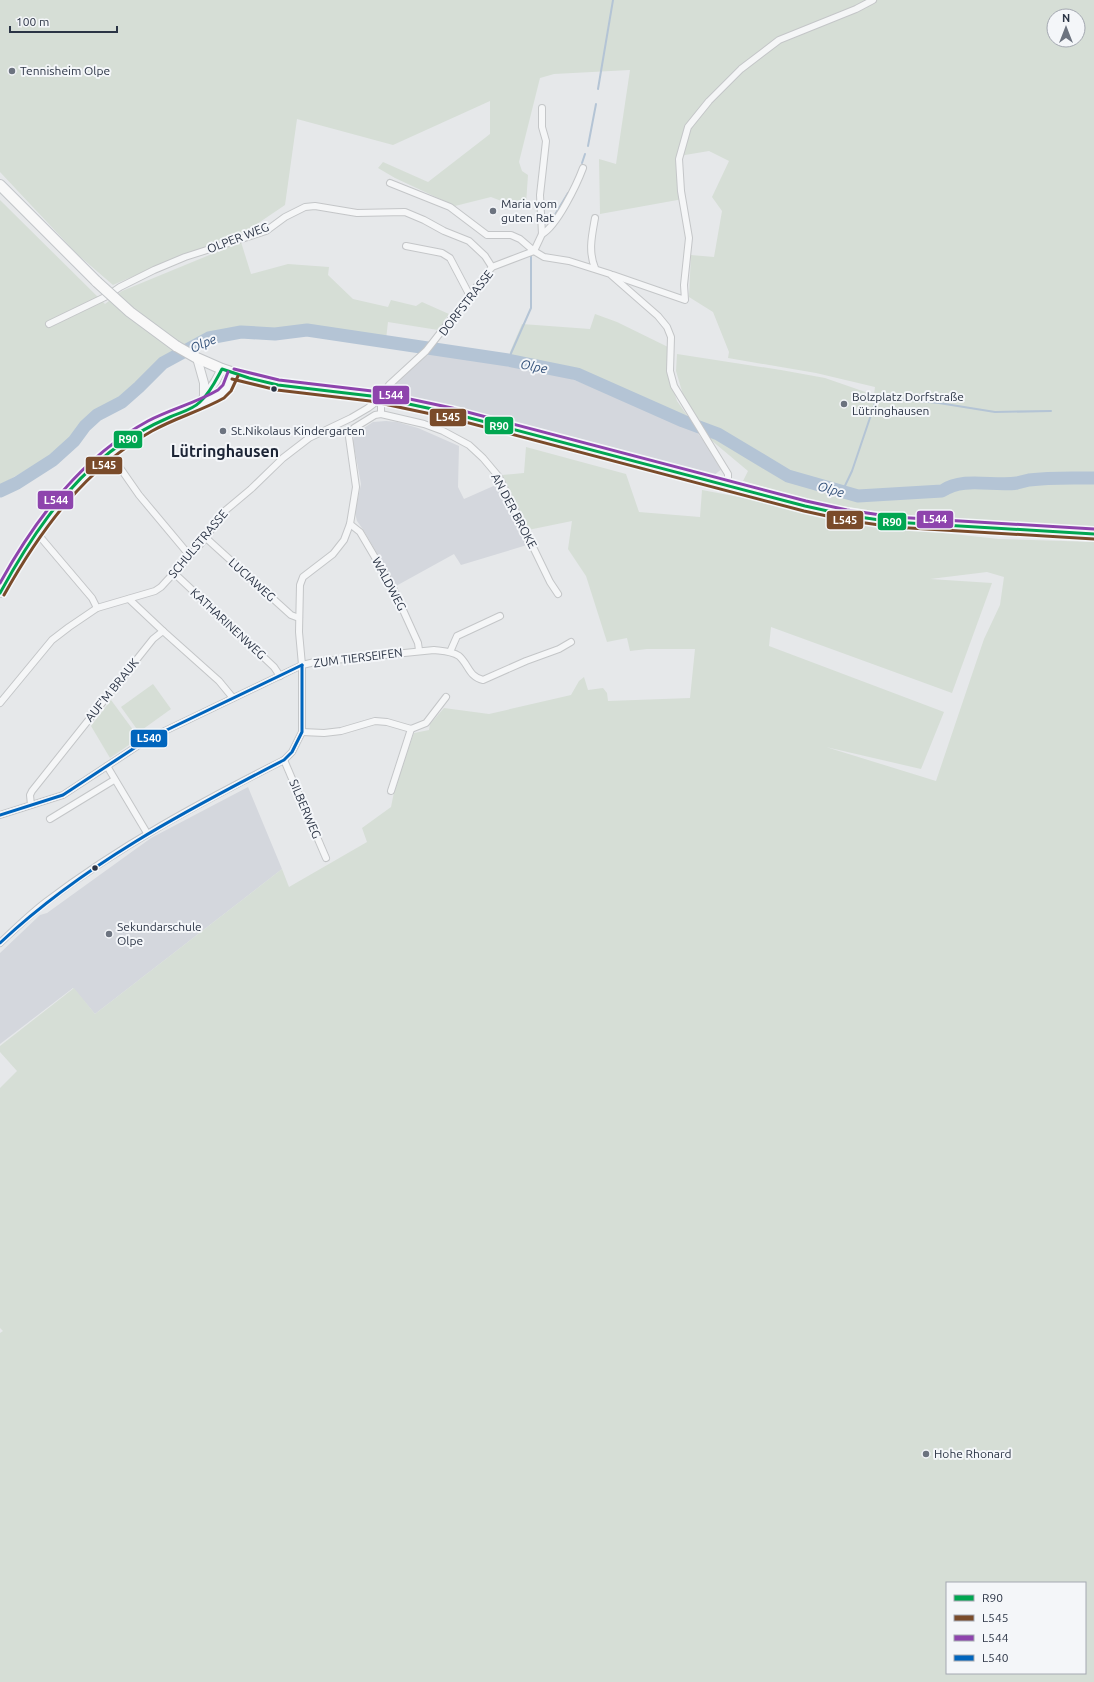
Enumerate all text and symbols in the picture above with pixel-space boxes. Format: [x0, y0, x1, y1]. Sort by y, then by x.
scale bar [10, 8, 117, 34]
north arrow [1046, 8, 1086, 48]
text: N [1062, 12, 1070, 24]
text: 100 m [16, 15, 49, 28]
place label: Tennisheim Olpe [20, 64, 110, 77]
marker: Tennisheim Olpe [7, 66, 17, 76]
place label: Maria vom guten Rat [501, 197, 557, 224]
marker: Maria vom guten Rat [488, 206, 498, 216]
street label: OLPER WEG [205, 220, 271, 255]
street label: DORFSTRASSE [436, 267, 495, 338]
water label: Olpe [188, 331, 219, 355]
water label: Olpe [519, 357, 549, 376]
unlabelled marker [269, 384, 279, 394]
line badge: L544 [372, 385, 410, 405]
text: L544 [379, 389, 403, 401]
place label: Bolzplatz Dorfstraße Lütringhausen [852, 390, 964, 417]
marker: Bolzplatz Dorfstraße Lütringhausen [839, 399, 849, 409]
line badge: L545 [429, 408, 467, 427]
text: L545 [436, 411, 460, 423]
line badge: R90 [484, 416, 514, 435]
text: R90 [489, 420, 509, 432]
place label: St.Nikolaus Kindergarten [231, 424, 365, 437]
marker: St.Nikolaus Kindergarten [218, 426, 228, 436]
line badge: R90 [113, 430, 143, 449]
text: R90 [118, 433, 138, 445]
district label: Lütringhausen [171, 442, 279, 460]
line badge: L545 [85, 456, 123, 475]
text: L545 [92, 459, 116, 471]
street label: AN DER BROKE [489, 471, 540, 551]
water label: Olpe [816, 479, 846, 500]
line badge: L544 [37, 490, 74, 510]
text: L544 [44, 494, 68, 506]
street label: SCHULSTRASSE [165, 507, 230, 580]
line badge: L545 [826, 510, 864, 530]
line badge: L544 [916, 510, 954, 529]
line badge: R90 [877, 512, 907, 531]
text: L544 [923, 513, 947, 525]
text: L545 [833, 514, 857, 526]
text: R90 [882, 516, 902, 528]
street label: LUCIAWEG [226, 555, 278, 604]
street label: WALDWEG [370, 555, 409, 613]
street label: KATHARINENWEG [188, 586, 269, 662]
street label: ZUM TIERSEIFEN [313, 646, 403, 669]
street label: AUF'M BRAUK [82, 655, 141, 724]
line badge: L540 [130, 729, 168, 748]
text: L540 [137, 732, 161, 744]
street label: SILBERWEG [287, 777, 324, 840]
unlabelled marker [90, 863, 100, 873]
place label: Sekundarschule Olpe [117, 920, 202, 947]
marker: Sekundarschule Olpe [104, 929, 114, 939]
place label: Hohe Rhonard [934, 1447, 1012, 1460]
marker: Hohe Rhonard [921, 1449, 931, 1459]
legend [946, 1582, 1086, 1674]
text: R90 [982, 1591, 1003, 1604]
text: L545 [982, 1611, 1008, 1624]
text: L544 [982, 1631, 1009, 1644]
text: L540 [982, 1651, 1009, 1664]

